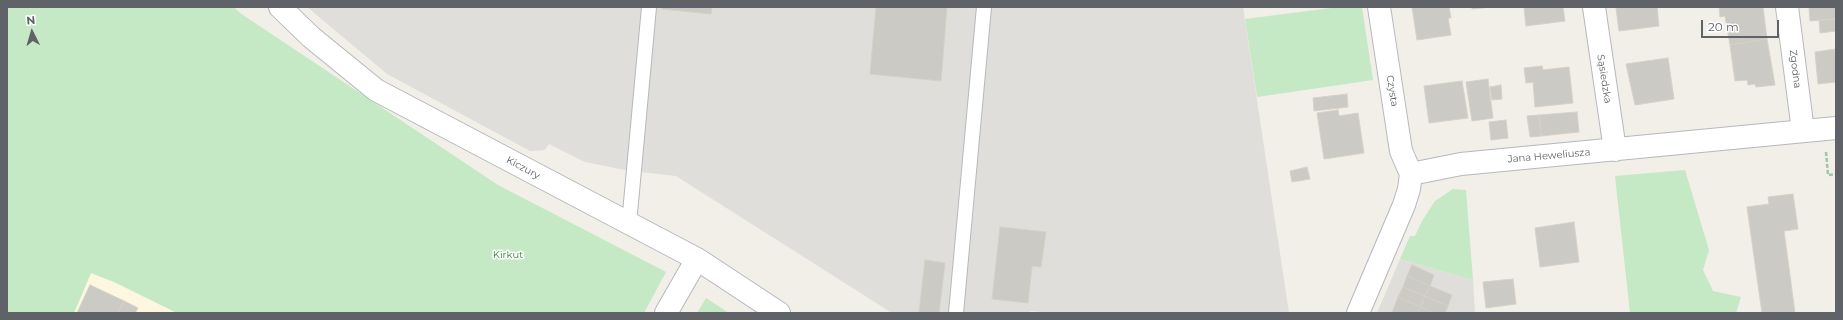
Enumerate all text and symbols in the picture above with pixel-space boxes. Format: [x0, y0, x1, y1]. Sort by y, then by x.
north arrow [12, 12, 52, 52]
scale bar [1703, 12, 1781, 38]
text: N [26, 13, 36, 27]
text: 20 m [1708, 19, 1739, 34]
street label: Zgodna [1787, 49, 1803, 89]
street label: Sąsiedzka [1594, 54, 1614, 104]
street label: Czysta [1384, 74, 1400, 108]
street label: Jana Heweliusza [1507, 146, 1591, 166]
street label: Kiczury [504, 154, 542, 182]
park label: Kirkut [493, 249, 523, 261]

